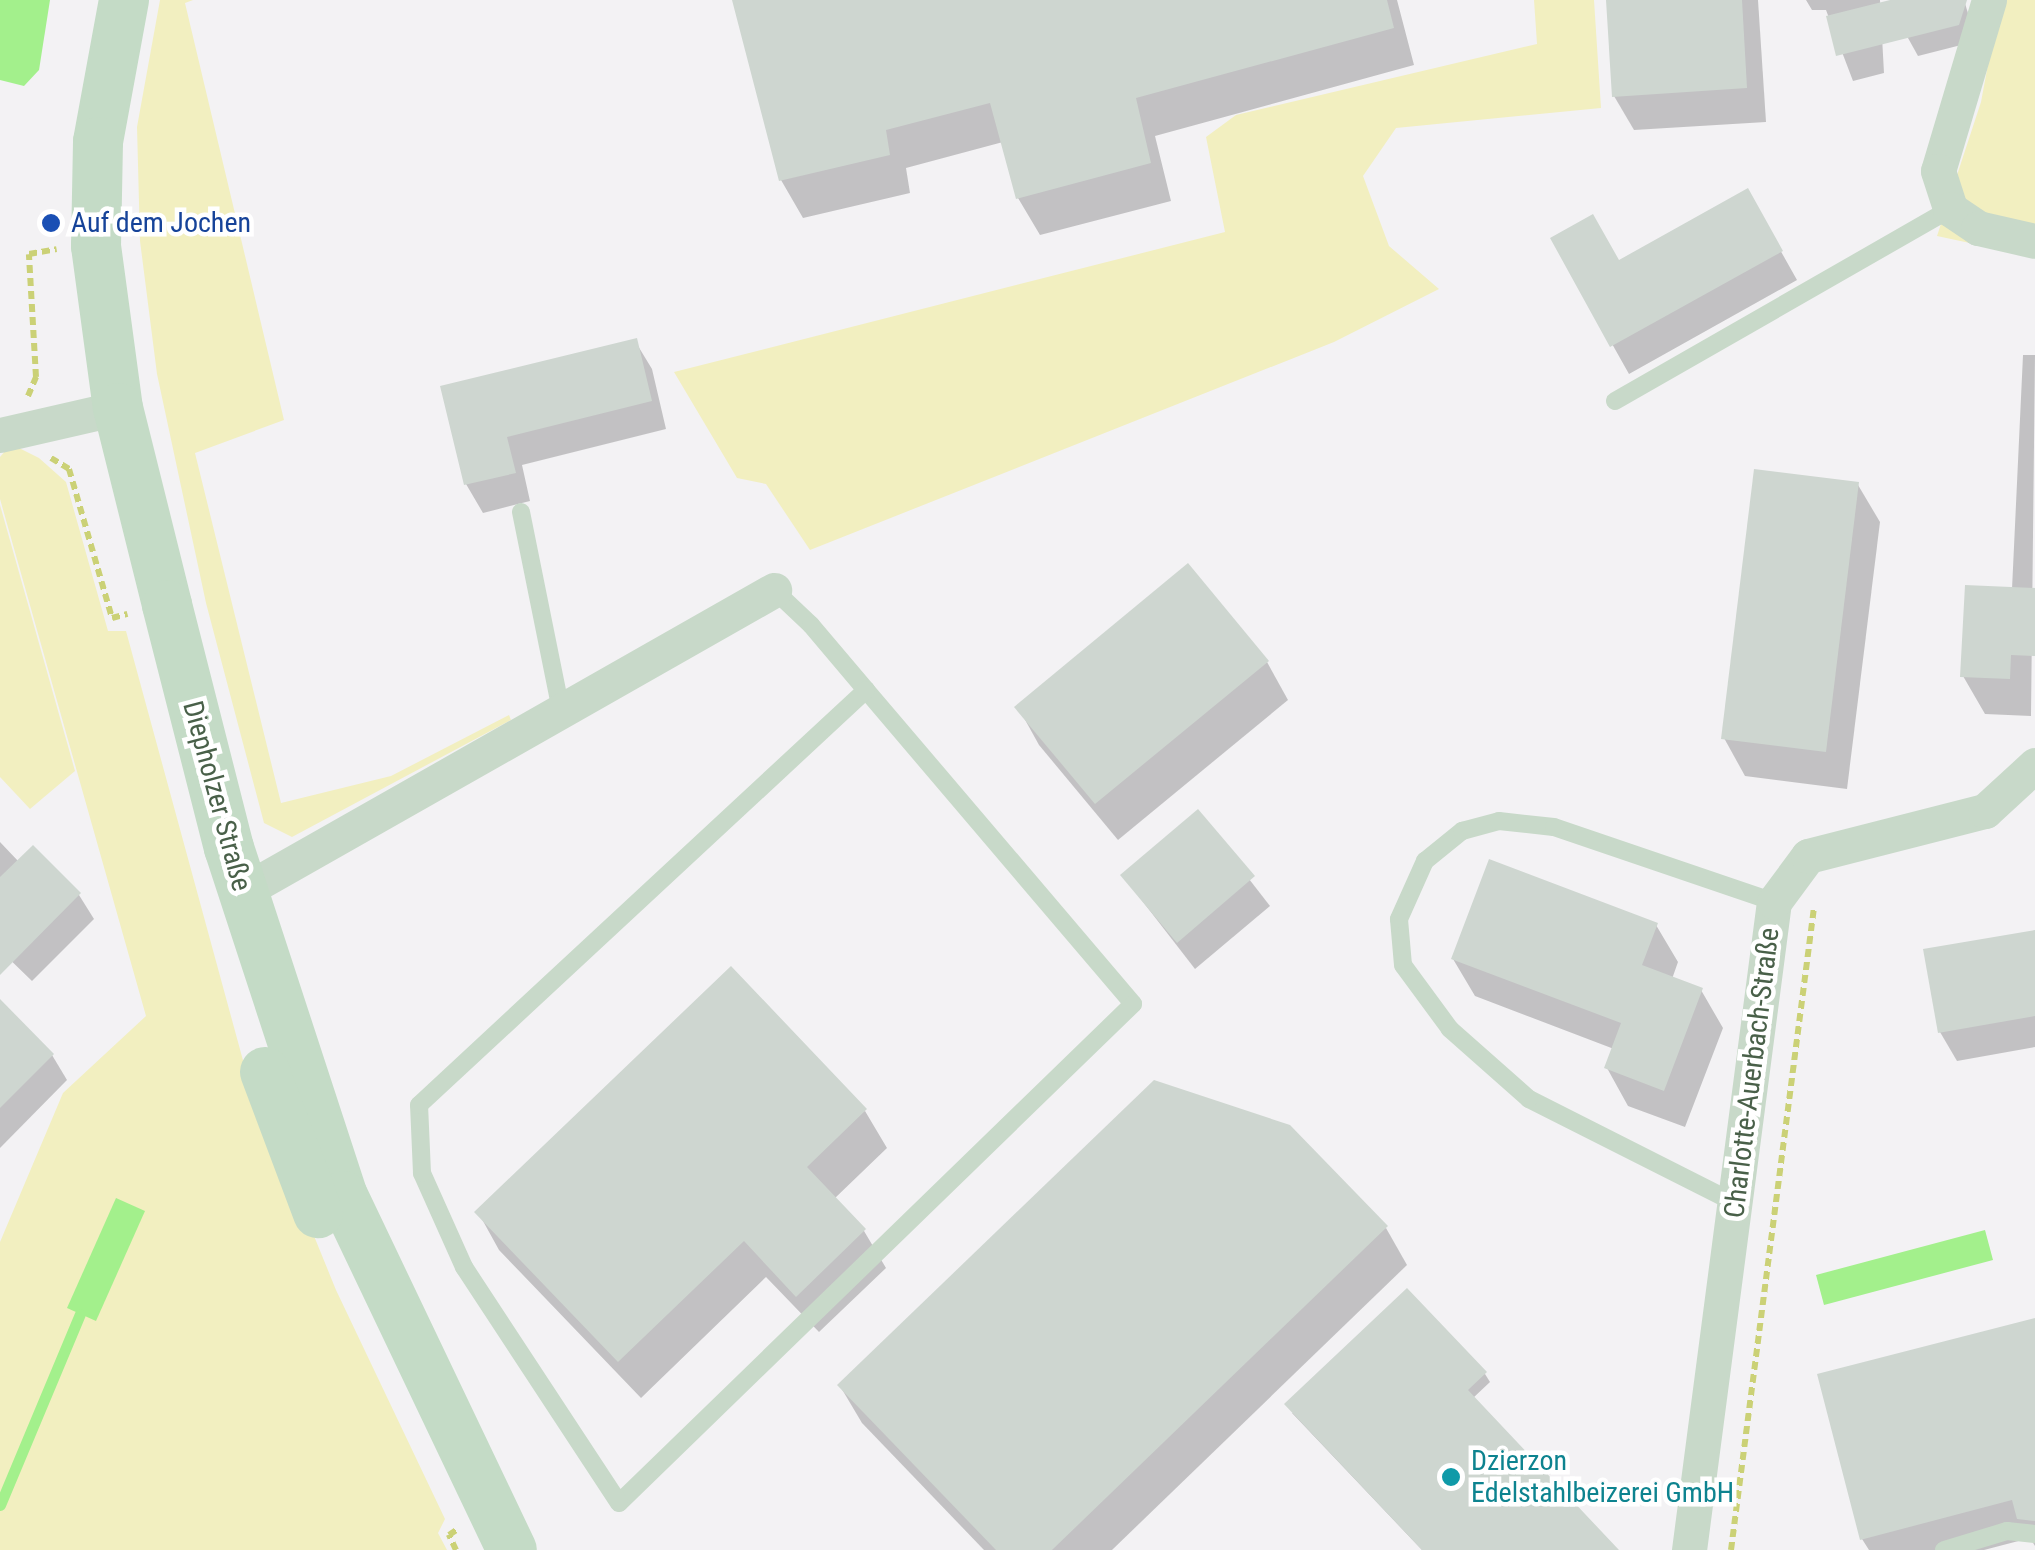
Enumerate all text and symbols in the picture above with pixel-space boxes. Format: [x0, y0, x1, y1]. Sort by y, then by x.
place label: Auf dem Jochen [71, 206, 251, 240]
marker: Auf dem Jochen [40, 212, 62, 234]
street label: Diepholzer Straße [175, 697, 259, 895]
street label: Charlotte-Auerbach-Straße [1718, 926, 1786, 1220]
place label: Dzierzon Edelstahlbeizerei GmbH [1471, 1444, 1734, 1510]
marker: Dzierzon Edelstahlbeizerei GmbH [1440, 1466, 1462, 1488]

